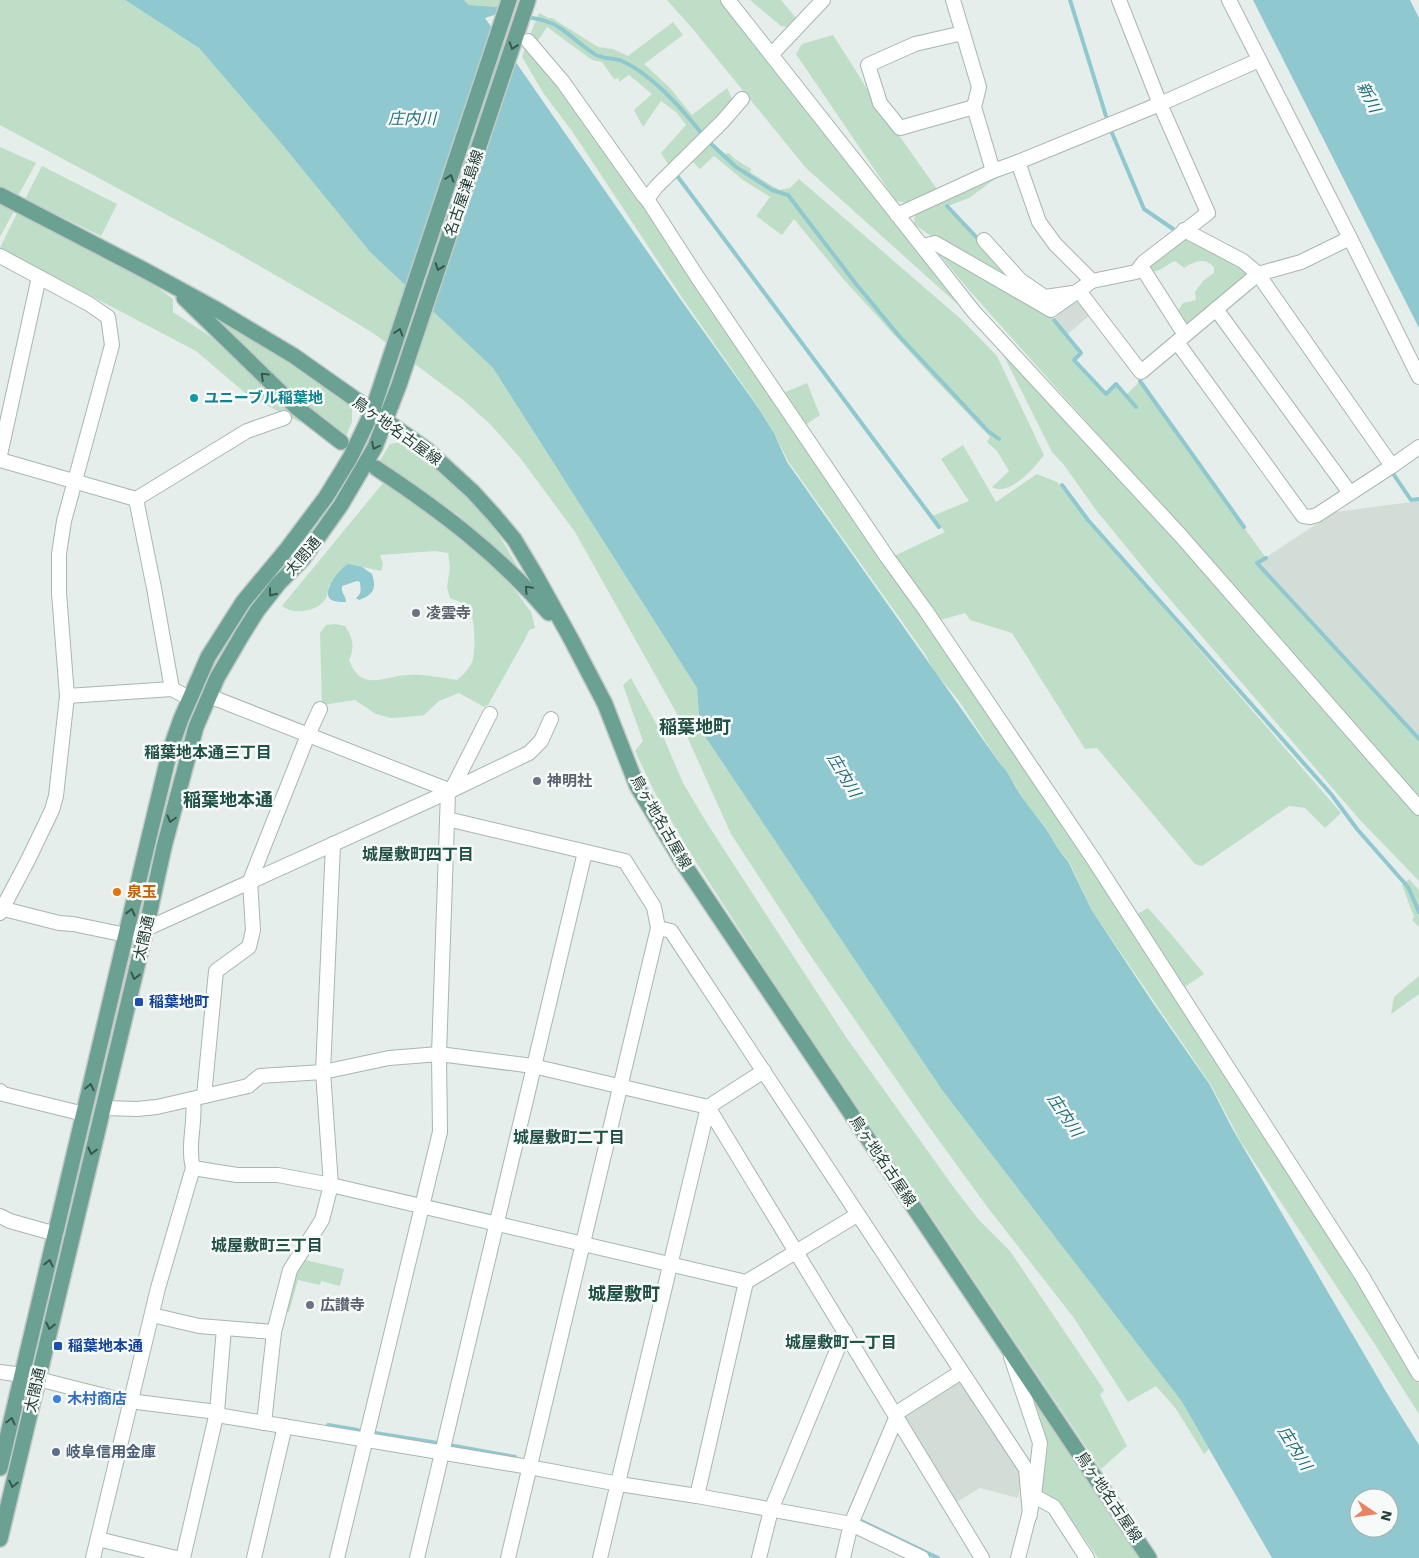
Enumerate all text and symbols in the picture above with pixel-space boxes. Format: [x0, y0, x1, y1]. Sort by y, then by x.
one-way arrow [508, 42, 518, 50]
water label: 新川 [1353, 78, 1386, 117]
water label: 庄内川 [388, 109, 438, 128]
street label: 名古屋津島線 [441, 148, 487, 238]
one-way arrow [444, 174, 454, 183]
one-way arrow [435, 262, 445, 270]
one-way arrow [393, 328, 403, 337]
one-way arrow [261, 373, 270, 382]
place label: ユニーブル稲葉地 [204, 389, 323, 407]
marker: ユニーブル稲葉地 [188, 392, 200, 404]
street label: 鳥ヶ地名古屋線 [349, 393, 445, 469]
one-way arrow [371, 441, 381, 450]
street label: 太閤通 [282, 533, 324, 579]
one-way arrow [525, 586, 534, 595]
one-way arrow [269, 587, 277, 596]
place label: 凌雲寺 [426, 604, 471, 622]
marker: 凌雲寺 [410, 607, 422, 619]
district label: 稲葉地町 [659, 716, 731, 737]
district label: 稲葉地本通三丁目 [144, 743, 272, 762]
water label: 庄内川 [823, 750, 866, 802]
place label: 神明社 [546, 772, 592, 790]
street label: 鳥ヶ地名古屋線 [627, 772, 695, 872]
marker: 神明社 [531, 775, 543, 787]
district label: 稲葉地本通 [183, 789, 273, 810]
one-way arrow [166, 815, 177, 824]
district label: 城屋敷町四丁目 [362, 845, 474, 864]
place label: 泉玉 [127, 883, 157, 901]
marker: 泉玉 [111, 886, 123, 898]
one-way arrow [125, 908, 136, 917]
street label: 太閤通 [130, 914, 158, 962]
one-way arrow [130, 972, 141, 981]
place label: 稲葉地町 [149, 993, 209, 1011]
marker: 稲葉地町 [133, 996, 145, 1008]
one-way arrow [84, 1083, 95, 1092]
water label: 庄内川 [1044, 1090, 1087, 1142]
street label: 鳥ヶ地名古屋線 [846, 1112, 920, 1210]
district label: 城屋敷町二丁目 [513, 1128, 625, 1147]
one-way arrow [87, 1147, 98, 1156]
district label: 城屋敷町三丁目 [211, 1236, 323, 1255]
one-way arrow [43, 1258, 54, 1267]
district label: 城屋敷町 [588, 1283, 660, 1304]
place label: 広讃寺 [320, 1296, 365, 1314]
marker: 広讃寺 [304, 1299, 316, 1311]
one-way arrow [45, 1322, 56, 1331]
district label: 城屋敷町一丁目 [785, 1333, 897, 1352]
place label: 稲葉地本通 [68, 1337, 143, 1355]
marker: 稲葉地本通 [52, 1340, 64, 1352]
street label: 太閤通 [21, 1366, 49, 1414]
place label: 木村商店 [67, 1390, 127, 1408]
marker: 木村商店 [51, 1393, 63, 1405]
one-way arrow [5, 1416, 16, 1425]
water label: 庄内川 [1274, 1423, 1317, 1475]
place label: 岐阜信用金庫 [66, 1443, 156, 1461]
marker: 岐阜信用金庫 [50, 1446, 62, 1458]
street label: 鳥ヶ地名古屋線 [1072, 1448, 1146, 1546]
one-way arrow [8, 1480, 19, 1489]
north arrow [1349, 1488, 1399, 1538]
text: N [1378, 1509, 1396, 1523]

